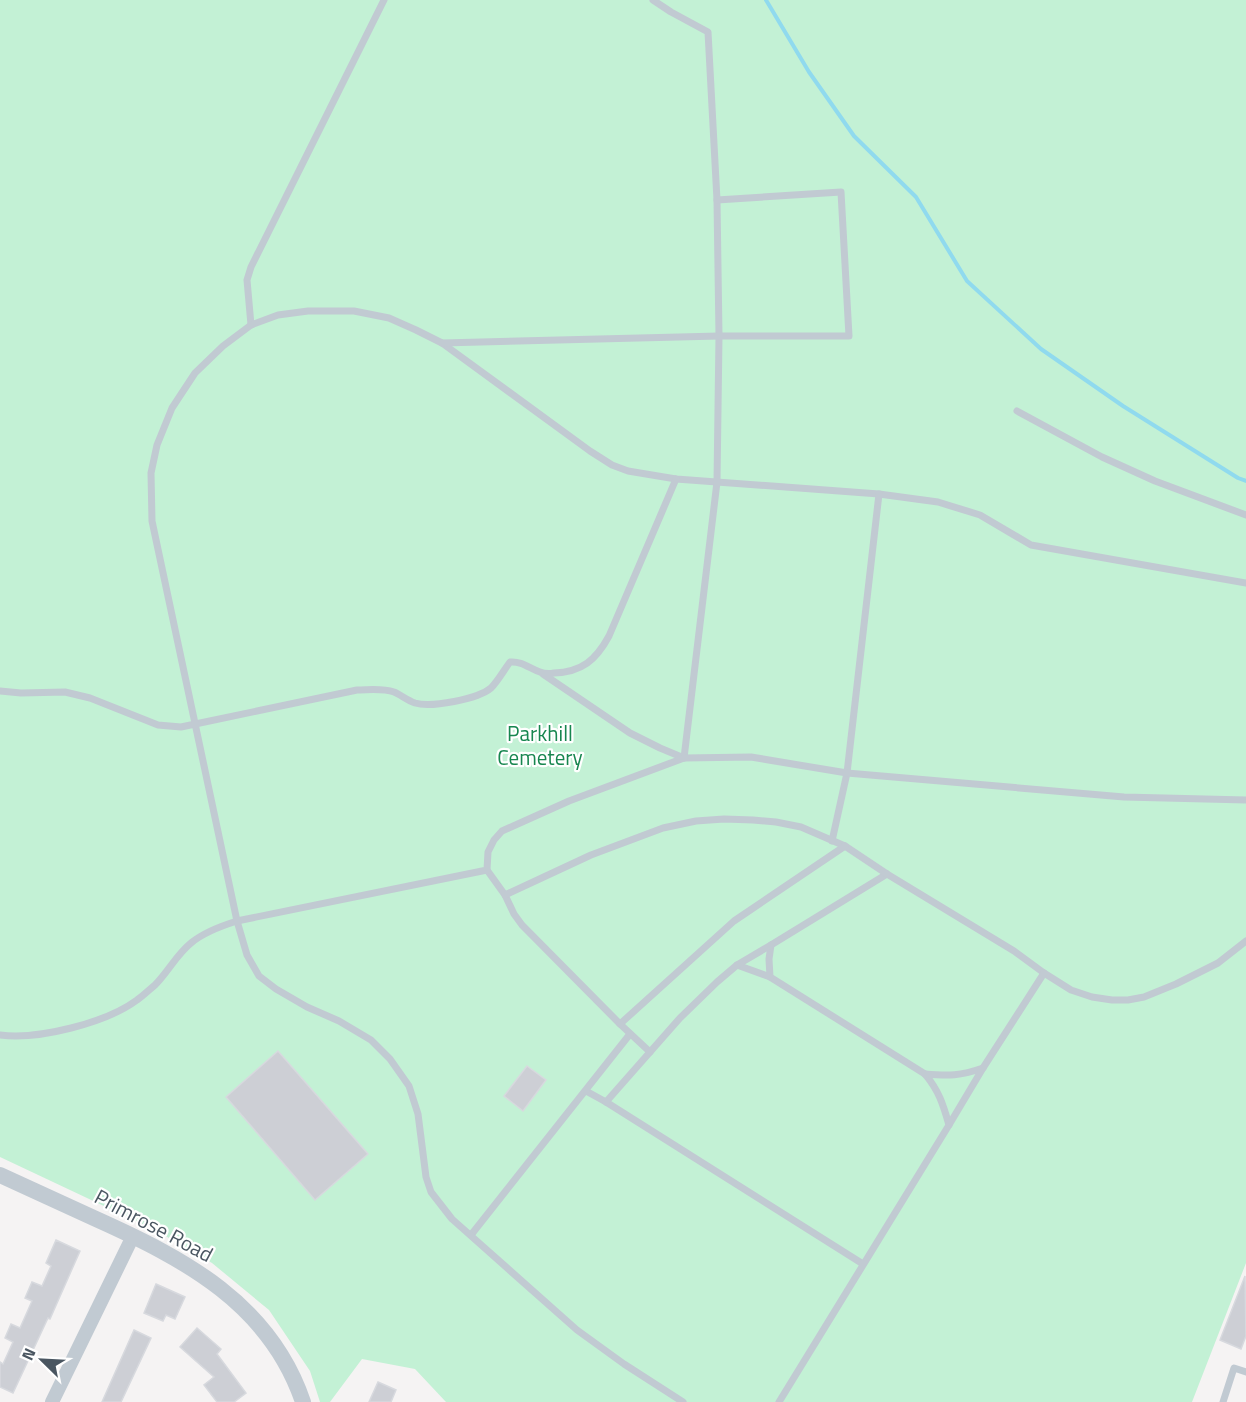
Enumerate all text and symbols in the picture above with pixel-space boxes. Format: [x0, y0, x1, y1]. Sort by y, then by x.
park label: Parkhill Cemetery [497, 717, 583, 773]
street label: Primrose Road [89, 1180, 219, 1270]
north arrow [12, 1330, 72, 1390]
text: N [15, 1344, 42, 1364]

